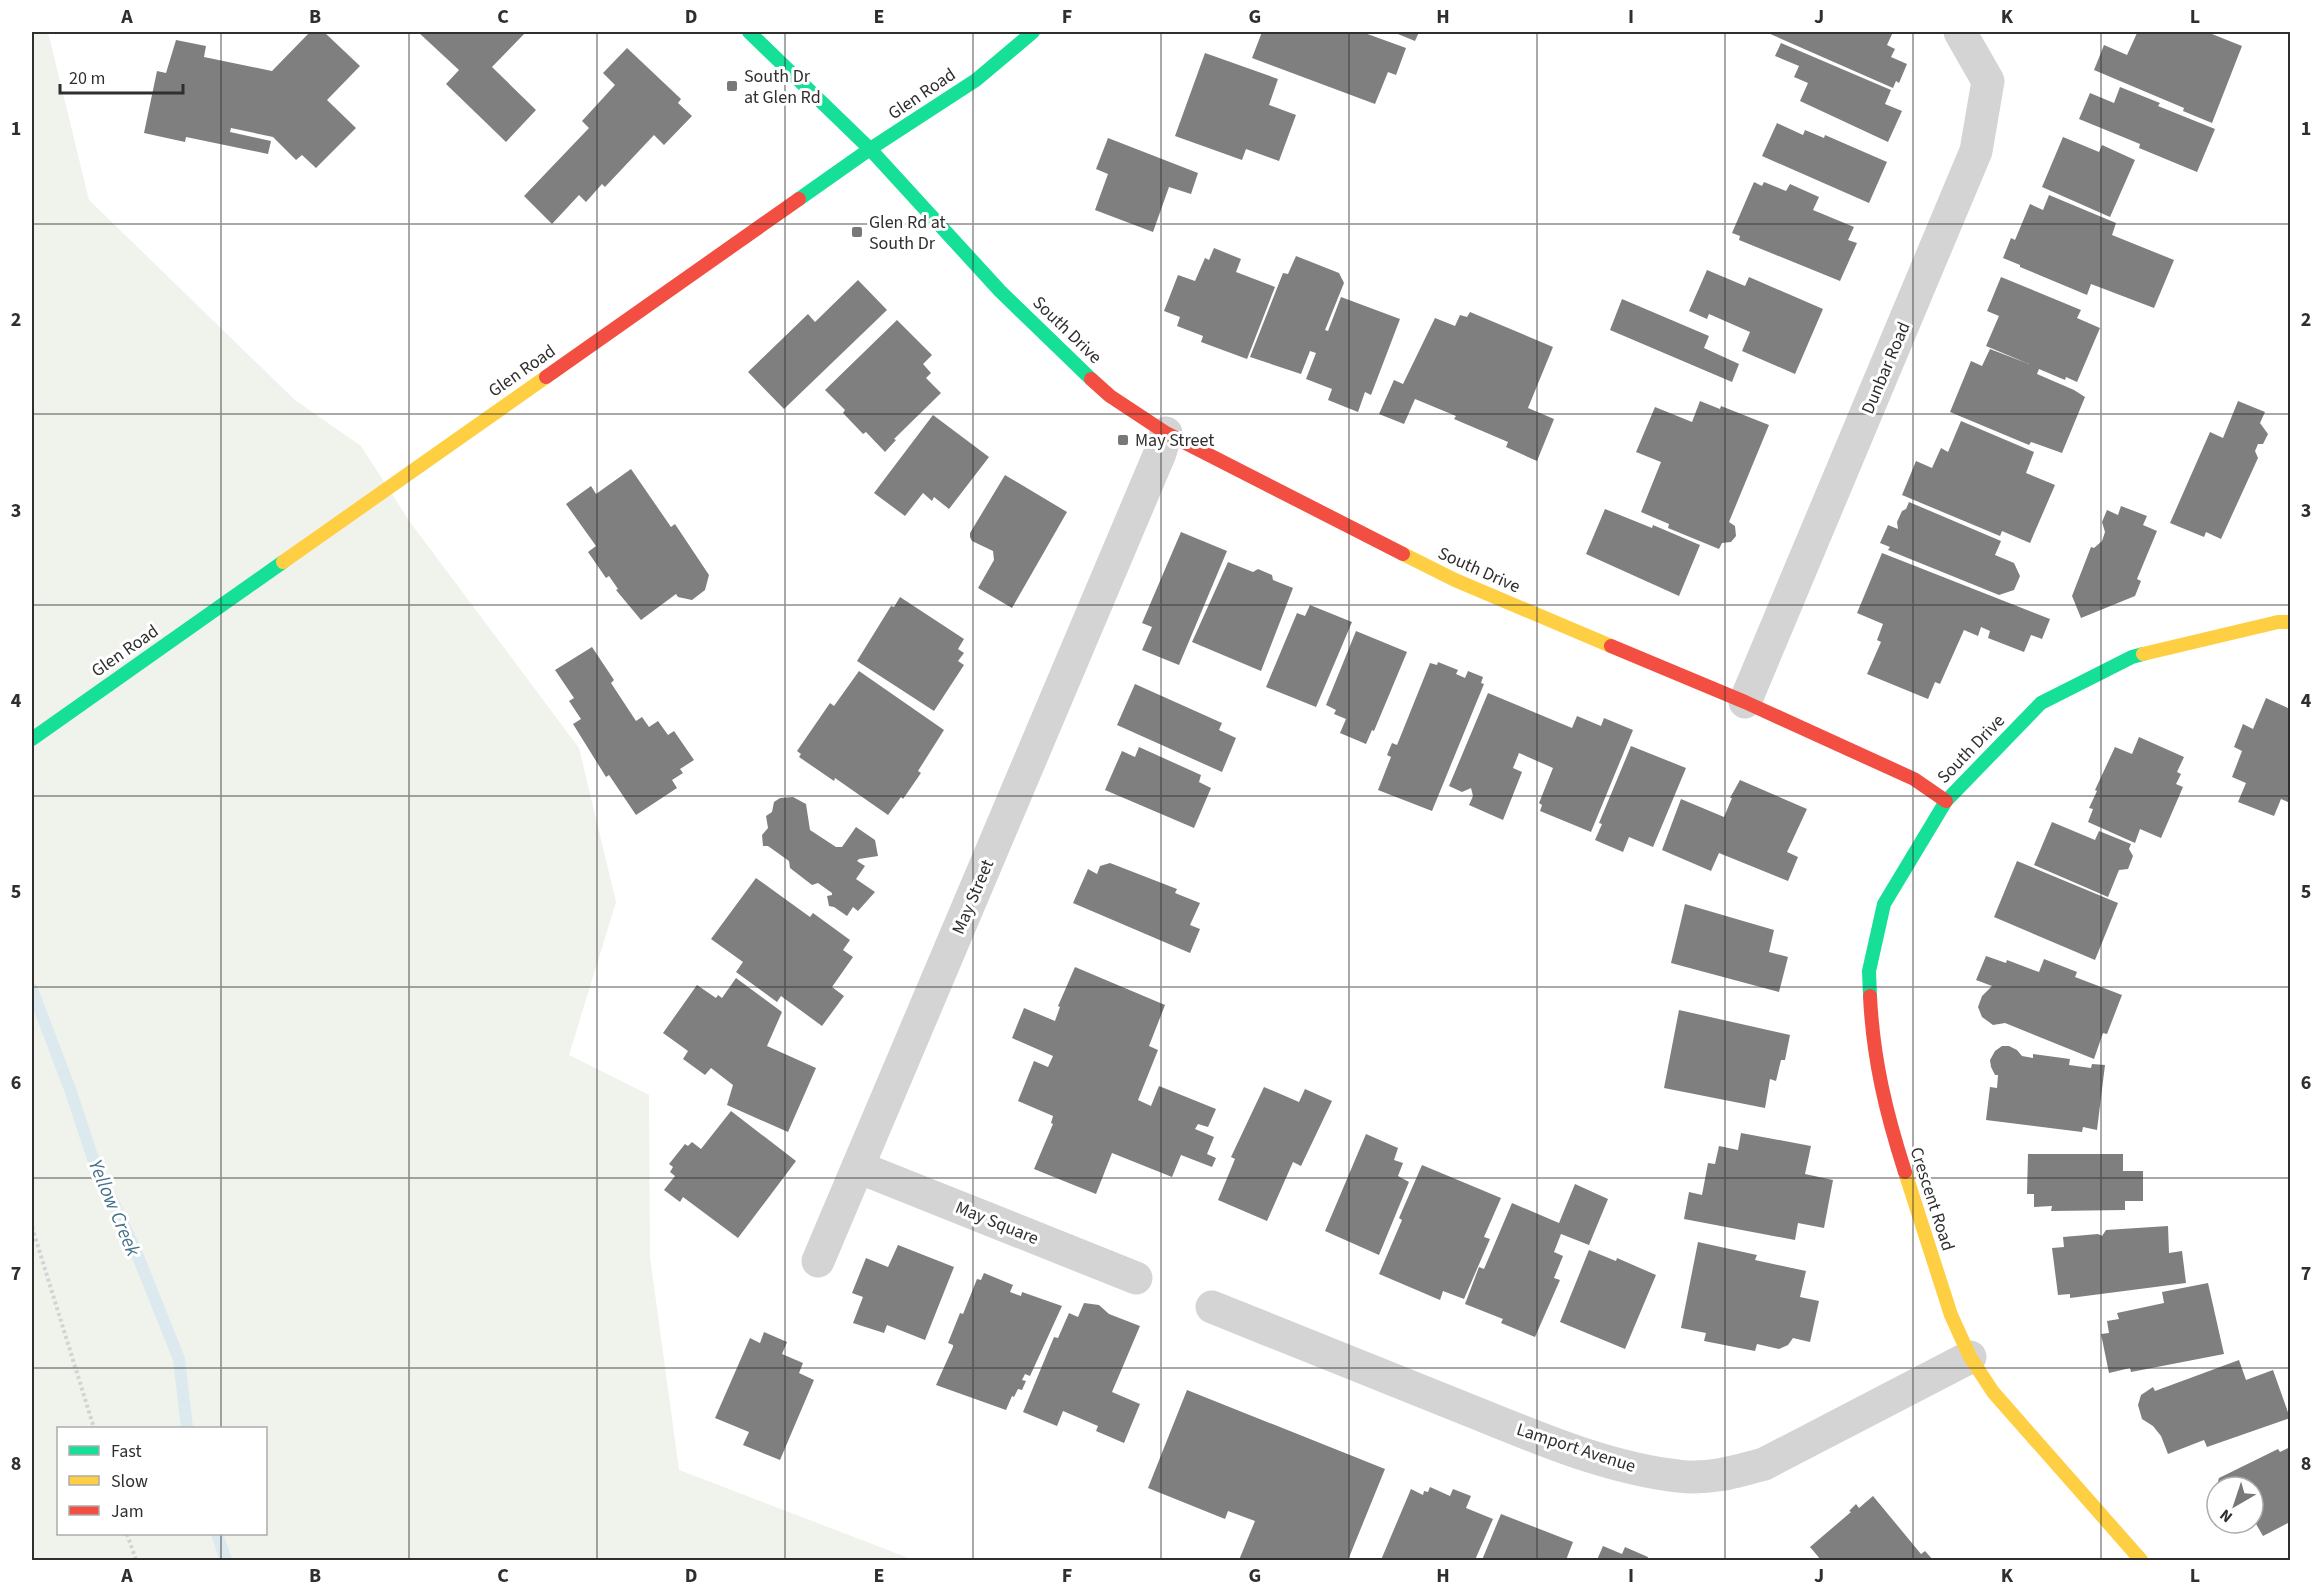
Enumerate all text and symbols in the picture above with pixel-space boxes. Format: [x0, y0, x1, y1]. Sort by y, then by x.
text: A [120, 3, 133, 31]
text: B [309, 3, 321, 31]
text: C [497, 3, 509, 31]
text: D [685, 3, 697, 31]
text: E [874, 3, 884, 31]
text: F [1062, 3, 1072, 31]
text: G [1249, 3, 1261, 31]
text: H [1436, 3, 1450, 31]
text: I [1628, 3, 1634, 31]
text: J [1814, 3, 1824, 31]
text: K [2001, 3, 2014, 31]
text: L [2190, 3, 2200, 31]
scale bar [60, 57, 183, 95]
street label: Glen Road [883, 62, 961, 126]
place label: South Dr at Glen Rd [744, 64, 821, 110]
text: 20 m [69, 66, 105, 91]
marker: South Dr at Glen Rd [725, 79, 739, 93]
text: 1 [11, 115, 21, 143]
text: 1 [2301, 115, 2311, 143]
place label: Glen Rd at South Dr [869, 210, 946, 256]
marker: Glen Rd at South Dr [850, 225, 864, 239]
street label: South Drive [1027, 291, 1107, 369]
text: 2 [11, 306, 21, 334]
text: 2 [2301, 306, 2311, 334]
street label: Dunbar Road [1855, 318, 1917, 418]
street label: Glen Road [483, 339, 561, 403]
place label: May Street [1135, 428, 1214, 453]
marker: May Street [1116, 433, 1130, 447]
text: 3 [11, 497, 21, 525]
text: 3 [2301, 497, 2311, 525]
street label: South Drive [1434, 541, 1524, 599]
street label: Glen Road [86, 619, 164, 683]
text: 4 [11, 687, 22, 715]
text: 4 [2301, 687, 2312, 715]
street label: South Drive [1932, 709, 2010, 789]
street label: May Street [946, 856, 1000, 938]
text: 5 [11, 878, 21, 906]
text: 5 [2301, 878, 2311, 906]
text: 6 [11, 1069, 21, 1097]
text: 6 [2301, 1069, 2311, 1097]
street label: Crescent Road [1903, 1144, 1961, 1254]
water label: Yellow Creek [81, 1155, 147, 1261]
street label: May Square [952, 1195, 1042, 1251]
text: 7 [11, 1260, 21, 1288]
text: 7 [2301, 1260, 2311, 1288]
street label: Lamport Avenue [1513, 1417, 1639, 1479]
legend [57, 1427, 267, 1535]
text: Fast [111, 1439, 142, 1464]
text: 8 [11, 1450, 21, 1478]
text: 8 [2301, 1450, 2311, 1478]
text: Slow [111, 1469, 148, 1494]
north arrow [2205, 1475, 2265, 1535]
text: Jam [111, 1499, 144, 1524]
text: N [2215, 1504, 2237, 1528]
text: A [120, 1562, 133, 1590]
text: B [309, 1562, 321, 1590]
text: C [497, 1562, 509, 1590]
text: D [685, 1562, 697, 1590]
text: E [874, 1562, 884, 1590]
text: F [1062, 1562, 1072, 1590]
text: G [1249, 1562, 1261, 1590]
text: H [1436, 1562, 1450, 1590]
text: I [1628, 1562, 1634, 1590]
text: J [1814, 1562, 1824, 1590]
text: K [2001, 1562, 2014, 1590]
text: L [2190, 1562, 2200, 1590]

